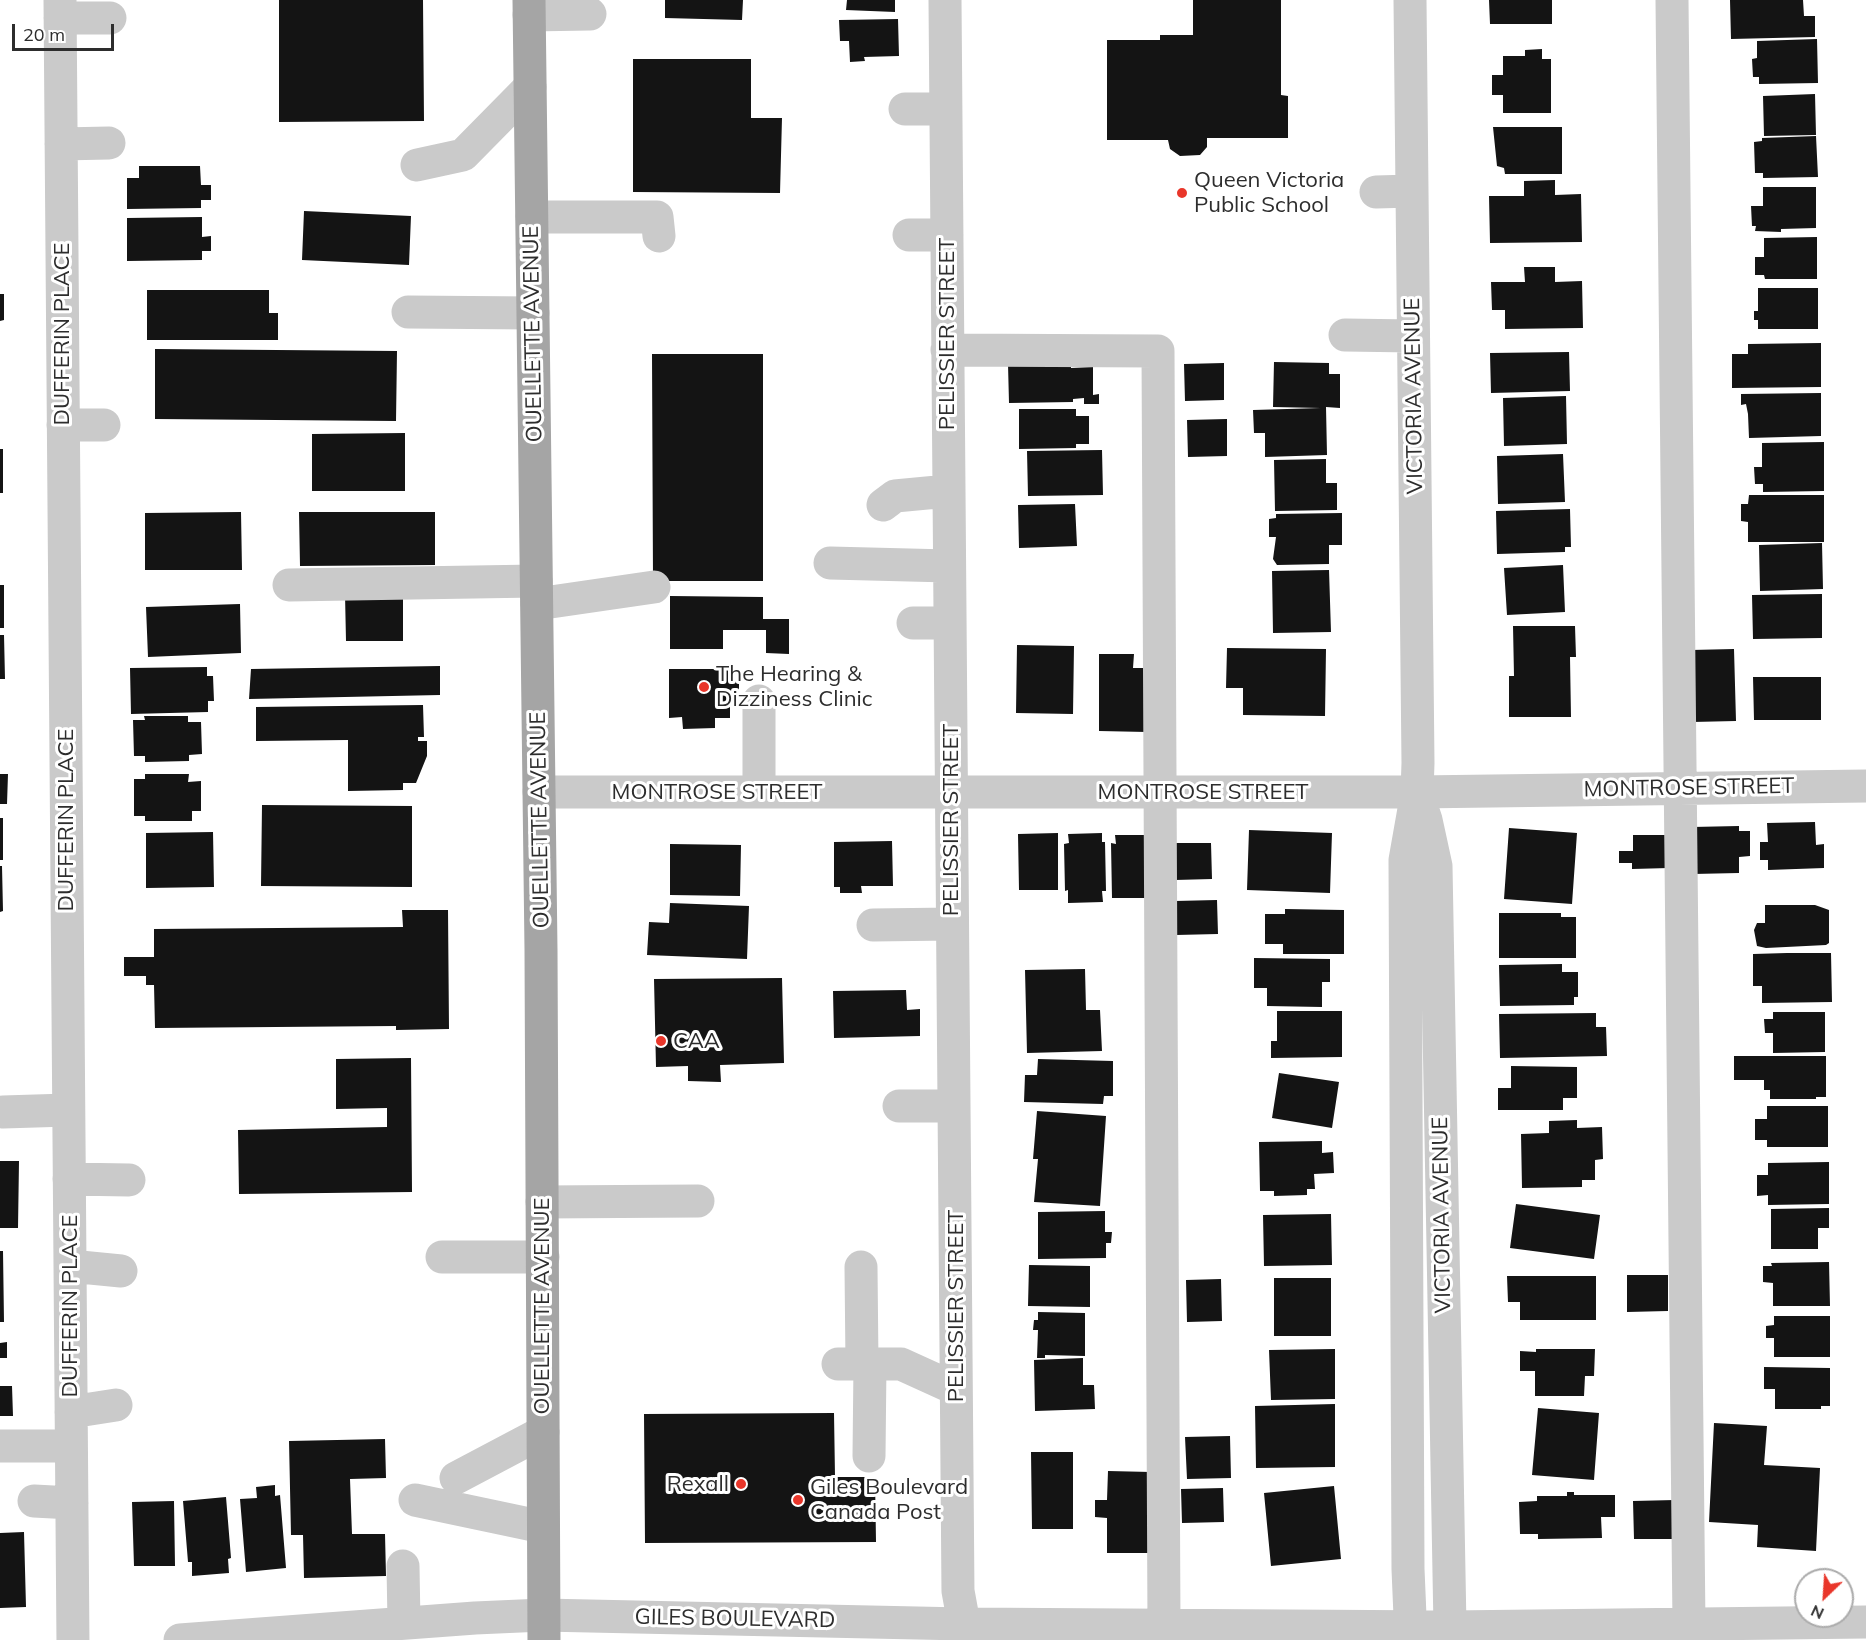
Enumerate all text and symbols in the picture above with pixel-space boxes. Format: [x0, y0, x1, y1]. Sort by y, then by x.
scale bar [15, 12, 117, 50]
text: 20 m [23, 23, 65, 46]
place label: Queen Victoria Public School [1194, 167, 1344, 218]
marker: Queen Victoria Public School [1175, 186, 1189, 200]
street label: OUELLETTE AVENUE [518, 225, 548, 443]
street label: PELISSIER STREET [934, 238, 960, 430]
street label: DUFFERIN PLACE [49, 242, 75, 426]
street label: VICTORIA AVENUE [1399, 297, 1429, 495]
place label: The Hearing & Dizziness Clinic [716, 661, 873, 712]
marker: The Hearing & Dizziness Clinic [697, 680, 711, 694]
street label: OUELLETTE AVENUE [525, 711, 555, 929]
street label: PELISSIER STREET [938, 724, 964, 916]
street label: DUFFERIN PLACE [53, 728, 79, 912]
street label: MONTROSE STREET [1583, 773, 1795, 803]
street label: MONTROSE STREET [612, 779, 822, 805]
street label: MONTROSE STREET [1098, 779, 1308, 805]
place label: CAA [673, 1028, 720, 1054]
marker: CAA [654, 1034, 668, 1048]
street label: VICTORIA AVENUE [1427, 1116, 1457, 1314]
street label: OUELLETTE AVENUE [529, 1198, 555, 1414]
street label: PELISSIER STREET [943, 1210, 969, 1402]
street label: DUFFERIN PLACE [57, 1214, 83, 1398]
place label: Rexall [667, 1471, 729, 1497]
place label: Giles Boulevard Canada Post [810, 1474, 968, 1526]
marker: Rexall [734, 1477, 748, 1491]
marker: Giles Boulevard Canada Post [791, 1493, 805, 1507]
north arrow [1794, 1568, 1854, 1628]
text: N [1808, 1601, 1827, 1624]
street label: GILES BOULEVARD [634, 1604, 836, 1634]

